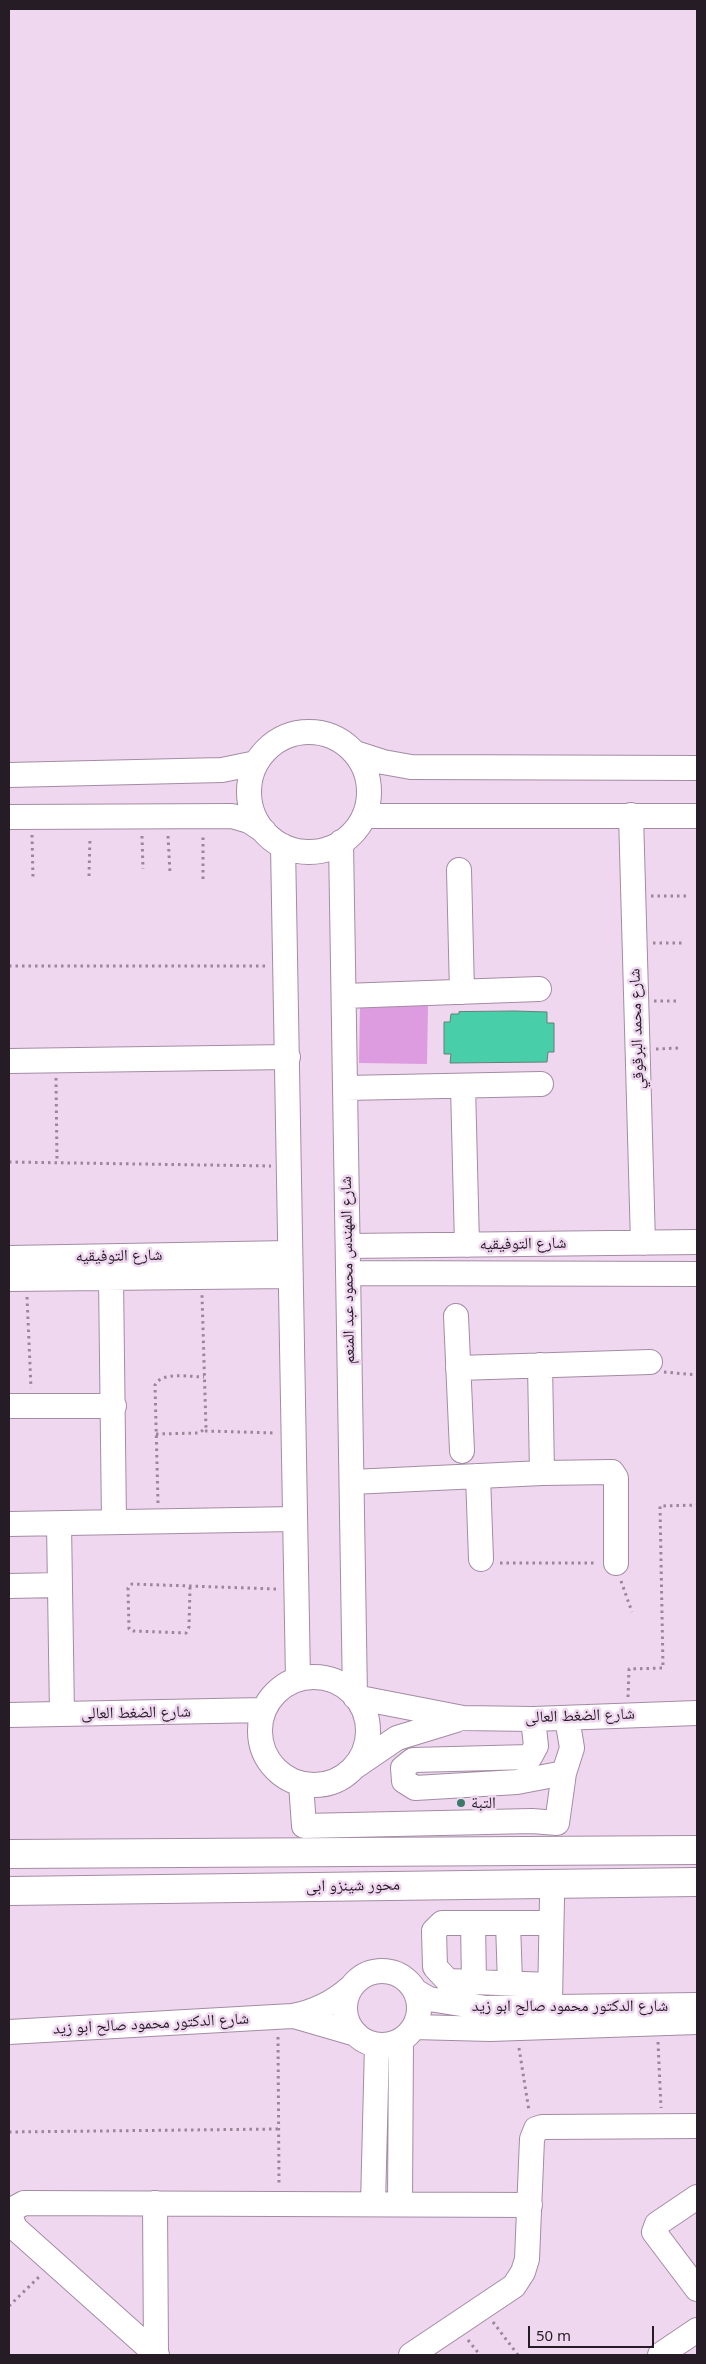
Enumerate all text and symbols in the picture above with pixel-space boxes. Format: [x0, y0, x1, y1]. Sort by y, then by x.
street label: شارع محمد البرقوقي [625, 968, 649, 1090]
street label: شارع المهندس محمود عبد المنعم [337, 1176, 359, 1364]
street label: شارع التوفيقيه [479, 1234, 567, 1254]
street label: شارع التوفيقيه [75, 1246, 163, 1266]
street label: شارع الضغط العالى [81, 1702, 191, 1724]
street label: شارع الضغط العالى [525, 1704, 635, 1728]
place label: التبة [471, 1793, 496, 1813]
marker: التبة [455, 1797, 467, 1809]
street label: محور شينزو ابى [306, 1876, 400, 1896]
street label: شارع الدكتور محمود صالح ابو زيد [472, 1996, 668, 2016]
street label: شارع الدكتور محمود صالح ابو زيد [52, 2009, 250, 2039]
scale bar [531, 2316, 657, 2348]
text: 50 m [536, 2325, 571, 2345]

